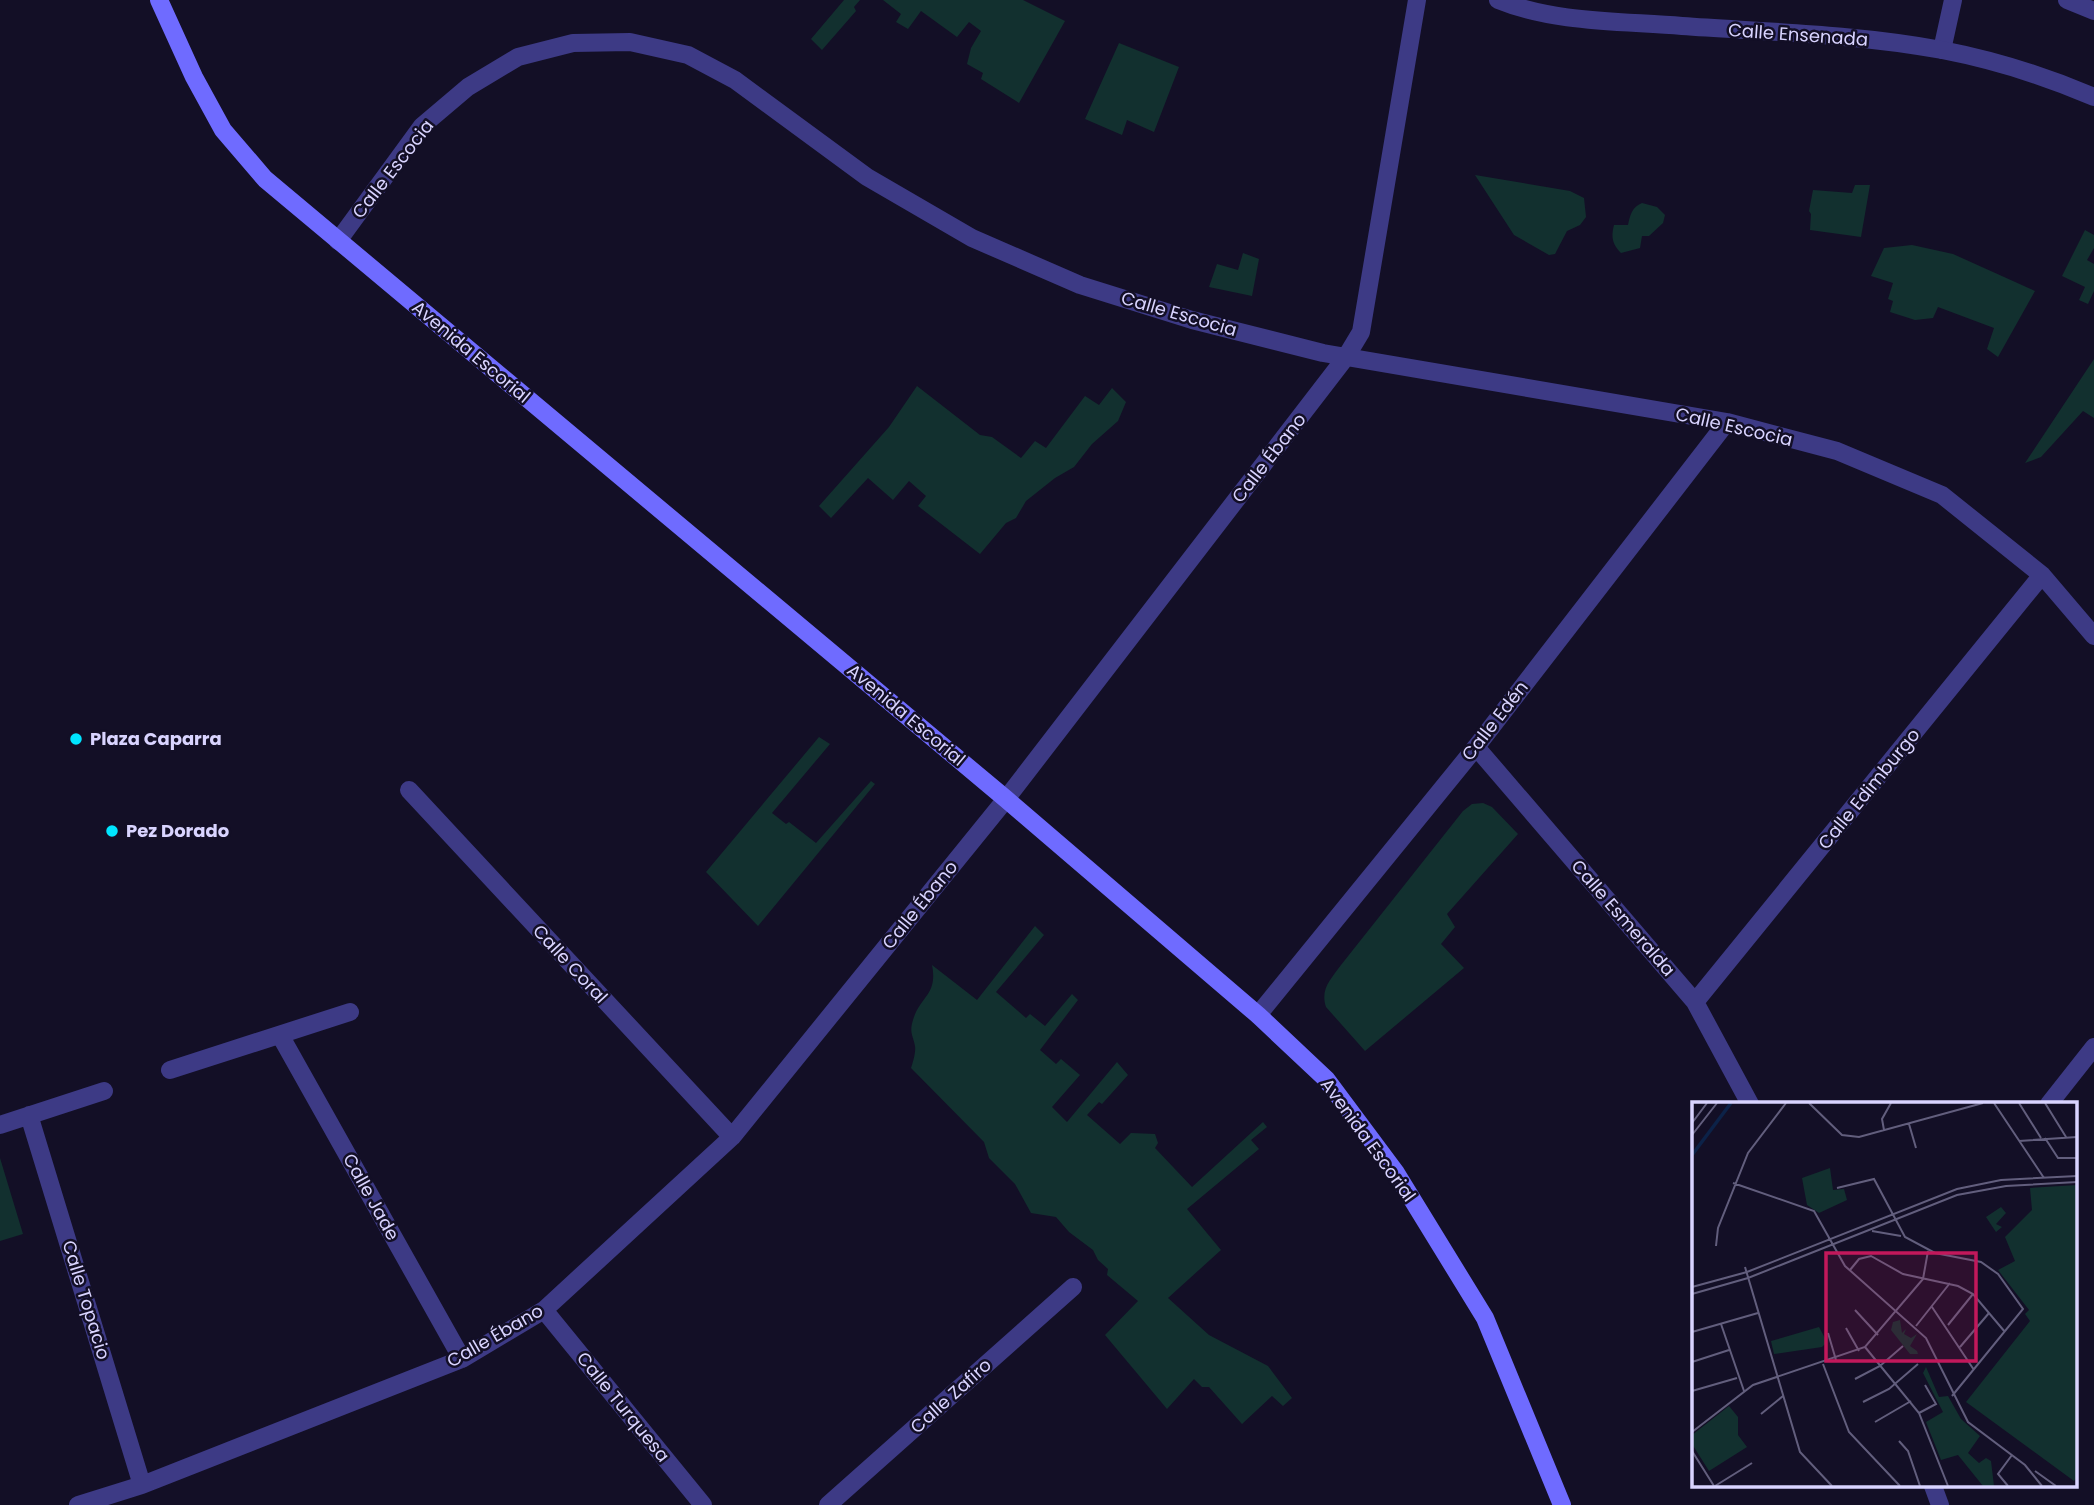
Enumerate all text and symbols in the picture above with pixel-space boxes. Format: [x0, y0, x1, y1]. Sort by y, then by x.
street label: Calle Ensenada [1727, 17, 1869, 52]
street label: Calle Escocia [346, 114, 439, 223]
street label: Calle Escocia [1118, 285, 1240, 342]
street label: Avenida Escorial [407, 295, 536, 409]
street label: Calle Escocia [1673, 401, 1795, 452]
street label: Calle Ébano [1226, 408, 1312, 508]
street label: Avenida Escorial [842, 658, 971, 772]
street label: Calle Edén [1456, 676, 1534, 766]
street label: Calle Edimburgo [1812, 723, 1925, 855]
place label: Plaza Caparra [90, 726, 222, 751]
marker: Plaza Caparra [68, 731, 84, 747]
place label: Pez Dorado [126, 818, 229, 843]
marker: Pez Dorado [104, 823, 120, 839]
street label: Calle Esmeralda [1566, 854, 1681, 981]
street label: Calle Ébano [876, 855, 963, 954]
street label: Calle Coral [527, 919, 613, 1009]
street label: Avenida Escorial [1315, 1073, 1422, 1207]
inset map [1692, 1102, 2076, 1488]
street label: Calle Jade [337, 1149, 406, 1245]
street label: Calle Topacio [56, 1237, 116, 1362]
street label: Calle Ébano [442, 1298, 548, 1373]
street label: Calle Turquesa [571, 1346, 676, 1467]
street label: Calle Zafiro [905, 1352, 997, 1439]

